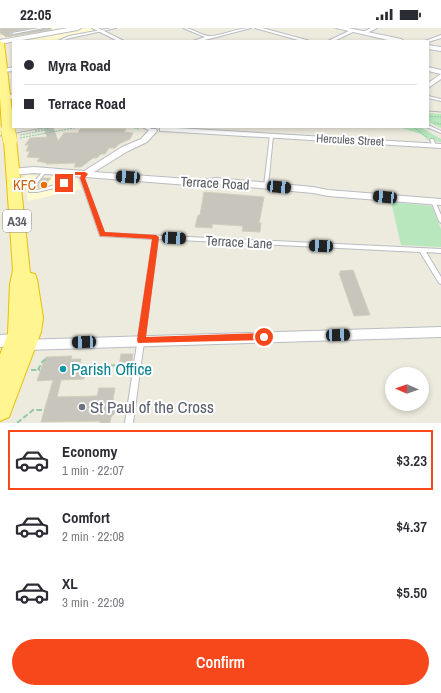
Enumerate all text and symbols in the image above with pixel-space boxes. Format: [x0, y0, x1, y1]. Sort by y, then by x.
text: 22:05 [20, 4, 51, 25]
text: Myra Road [48, 55, 111, 76]
text: Terrace Road [48, 93, 126, 114]
street label: Hercules Street [316, 130, 385, 150]
car [116, 170, 140, 184]
street label: Terrace Road [180, 172, 250, 194]
route end [55, 174, 73, 192]
place label: KFC [13, 176, 36, 194]
marker: KFC [39, 180, 49, 190]
car [267, 180, 291, 194]
car [373, 190, 397, 204]
road number: A34 [3, 210, 31, 232]
car [162, 231, 186, 245]
street label: Terrace Lane [205, 231, 273, 253]
car [309, 239, 333, 253]
route start [255, 328, 273, 346]
car [326, 329, 350, 341]
car [72, 336, 96, 348]
place label: Parish Office [71, 357, 152, 380]
marker: Parish Office [58, 364, 68, 374]
north arrow [385, 367, 429, 411]
map controls [385, 367, 429, 411]
place label: St Paul of the Cross [90, 395, 214, 418]
marker: St Paul of the Cross [77, 402, 87, 412]
text: Economy [62, 441, 117, 462]
icon: car [14, 442, 50, 478]
text: $3.23 [396, 450, 427, 471]
text: 1 min · 22:07 [62, 462, 124, 479]
text: Comfort [62, 507, 110, 528]
icon: car [14, 508, 50, 544]
text: $4.37 [396, 516, 427, 537]
text: 2 min · 22:08 [62, 528, 124, 545]
text: XL [62, 573, 78, 594]
icon: car [14, 574, 50, 610]
text: $5.50 [396, 582, 427, 603]
text: 3 min · 22:09 [62, 594, 124, 611]
button: Confirm [12, 639, 429, 685]

